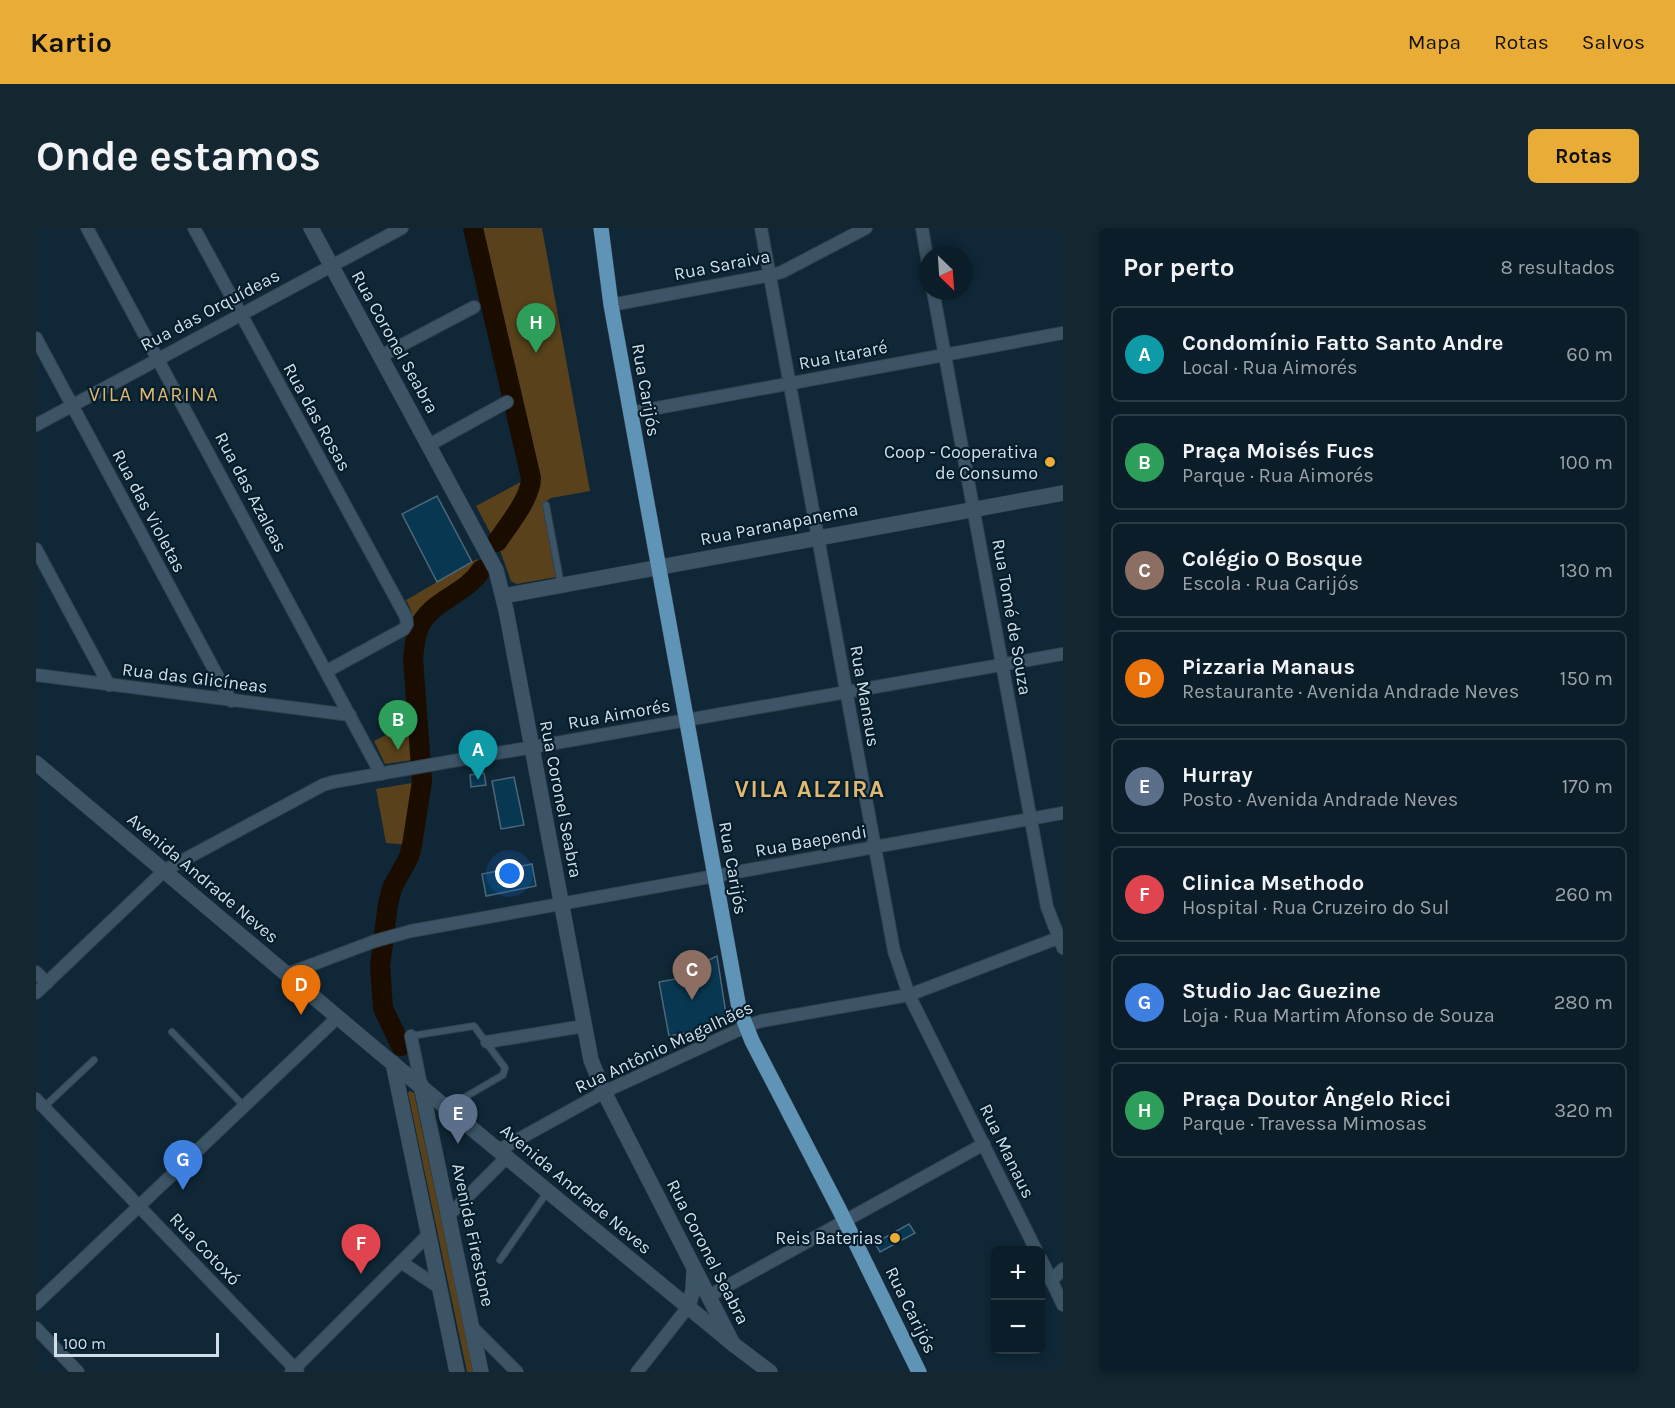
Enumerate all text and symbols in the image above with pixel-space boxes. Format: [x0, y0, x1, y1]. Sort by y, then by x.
text: Kartio [30, 26, 112, 59]
text: Mapa [1408, 30, 1461, 54]
text: Rotas [1494, 30, 1549, 54]
text: Salvos [1582, 30, 1645, 54]
button: Rotas [1528, 129, 1639, 183]
text: Onde estamos [36, 131, 321, 181]
street label: Rua Saraiva [672, 245, 772, 285]
north arrow [919, 246, 973, 300]
text: Por perto [1123, 252, 1234, 283]
text: 8 resultados [1500, 256, 1615, 279]
street label: Rua das Orquídeas [137, 264, 283, 356]
street label: Rua Coronel Seabra [347, 267, 443, 417]
pin: H [516, 304, 556, 353]
text: Condomínio Fatto Santo Andre [1182, 330, 1503, 356]
street label: Rua Itararé [797, 336, 889, 374]
street label: Rua Carijós [627, 342, 665, 438]
text: A [1138, 343, 1151, 366]
text: 60 m [1566, 343, 1613, 366]
text: Local · Rua Aimorés [1182, 356, 1358, 379]
street label: Rua das Rosas [278, 359, 356, 475]
district label: VILA MARINA [89, 383, 219, 406]
street label: Rua das Azaleas [210, 428, 292, 556]
text: Praça Moisés Fucs [1182, 438, 1374, 464]
place label: Coop - Cooperativa de Consumo [884, 441, 1038, 484]
street label: Rua das Violetas [107, 446, 191, 576]
text: B [1138, 451, 1151, 474]
text: 100 m [1559, 451, 1613, 474]
marker: Coop - Cooperativa de Consumo [1043, 455, 1057, 469]
text: Parque · Rua Aimorés [1182, 464, 1374, 487]
street label: Rua Paranapanema [698, 498, 860, 550]
street label: Rua Tomé de Souza [987, 537, 1037, 697]
text: Colégio O Bosque [1182, 546, 1363, 572]
text: C [1138, 559, 1151, 582]
text: 130 m [1559, 559, 1613, 582]
text: Escola · Rua Carijós [1182, 572, 1359, 595]
street label: Rua Manaus [845, 644, 885, 748]
text: Pizzaria Manaus [1182, 654, 1355, 680]
street label: Rua das Glicíneas [121, 658, 269, 698]
text: D [1138, 667, 1151, 690]
text: 150 m [1560, 667, 1613, 690]
text: Restaurante · Avenida Andrade Neves [1182, 680, 1519, 703]
street label: Rua Aimorés [566, 694, 672, 734]
pin: B [378, 700, 418, 750]
street label: Rua Coronel Seabra [535, 718, 587, 880]
pin: A [458, 730, 498, 780]
text: Hurray [1182, 762, 1253, 788]
district label: VILA ALZIRA [735, 775, 885, 803]
text: E [1139, 775, 1150, 798]
text: 170 m [1562, 775, 1613, 798]
text: Posto · Avenida Andrade Neves [1182, 788, 1458, 811]
street label: Avenida Andrade Neves [123, 808, 283, 948]
street label: Rua Carijós [714, 820, 752, 916]
street label: Rua Baependi [753, 820, 869, 862]
your location [495, 859, 524, 888]
text: Clinica Msethodo [1182, 870, 1364, 896]
text: F [1139, 883, 1150, 906]
text: 260 m [1555, 883, 1613, 906]
text: Hospital · Rua Cruzeiro do Sul [1182, 896, 1449, 919]
pin: C [672, 950, 712, 1000]
pin: D [282, 966, 320, 1015]
text: Studio Jac Guezine [1182, 978, 1381, 1004]
text: G [1138, 991, 1151, 1014]
text: 280 m [1554, 991, 1613, 1014]
street label: Rua Antônio Magalhães [571, 996, 757, 1098]
text: Loja · Rua Martim Afonso de Souza [1182, 1004, 1495, 1027]
text: Praça Doutor Ângelo Ricci [1182, 1086, 1452, 1112]
pin: E [438, 1094, 478, 1144]
text: H [1137, 1099, 1152, 1122]
text: 320 m [1554, 1099, 1613, 1122]
street label: Rua Manaus [975, 1100, 1039, 1202]
text: Parque · Travessa Mimosas [1182, 1112, 1427, 1135]
street label: Avenida Andrade Neves [496, 1119, 656, 1259]
pin: G [164, 1140, 202, 1190]
street label: Avenida Firestone [447, 1161, 499, 1309]
street label: Rua Coronel Seabra [662, 1176, 754, 1328]
street label: Rua Cotoxó [165, 1208, 245, 1290]
pin: F [342, 1224, 380, 1274]
place label: Reis Baterias [775, 1227, 883, 1249]
marker: Reis Baterias [888, 1231, 902, 1245]
map controls [991, 1246, 1045, 1354]
button: + [991, 1246, 1045, 1300]
street label: Rua Carijós [881, 1263, 941, 1357]
button: − [991, 1300, 1045, 1354]
scale bar [54, 1330, 219, 1358]
text: 100 m [63, 1334, 106, 1353]

